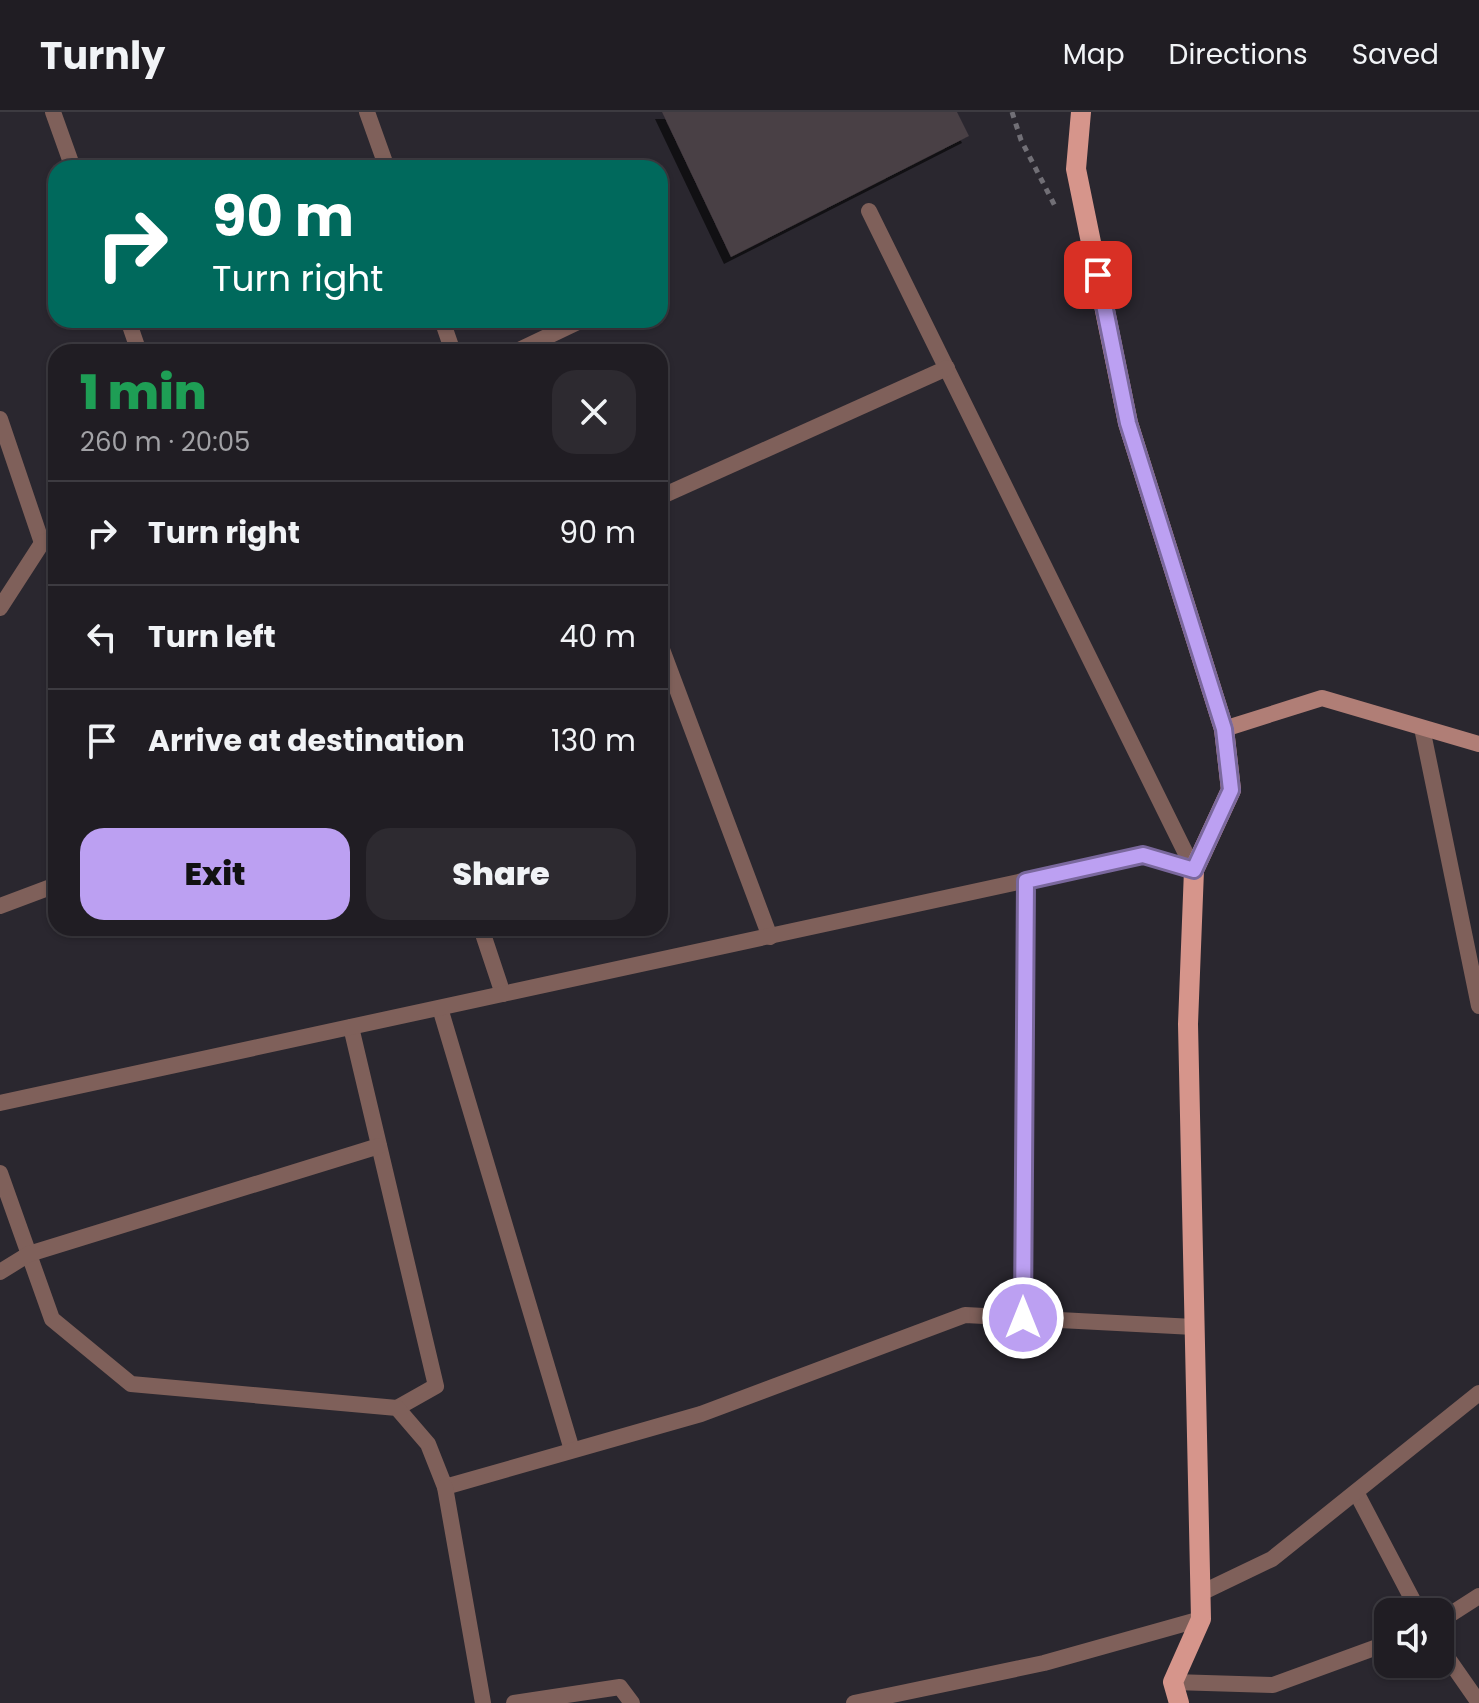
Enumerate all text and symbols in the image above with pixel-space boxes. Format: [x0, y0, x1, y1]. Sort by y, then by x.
text: Turnly [40, 29, 165, 82]
text: Map [1063, 35, 1125, 74]
text: Directions [1169, 35, 1308, 74]
text: Saved [1352, 35, 1439, 74]
text: 90 m [212, 177, 354, 256]
icon: right [80, 192, 184, 296]
pin [1064, 241, 1132, 309]
text: Turn right [212, 253, 383, 304]
icon: arrive [1076, 253, 1120, 297]
text: 1 min [80, 359, 207, 426]
button: close [552, 370, 636, 454]
text: 260 m · 20:05 [80, 424, 250, 460]
icon: right [80, 511, 124, 555]
text: Turn right [148, 511, 300, 554]
text: 90 m [559, 511, 636, 554]
icon: left [80, 615, 124, 659]
text: Turn left [148, 615, 276, 658]
text: 40 m [559, 615, 636, 658]
icon: arrive [80, 719, 124, 763]
text: Arrive at destination [148, 719, 465, 762]
text: 130 m [551, 719, 636, 762]
button: Exit [80, 828, 350, 920]
button: Share [366, 828, 636, 920]
position arrow [981, 1276, 1065, 1360]
map controls [1374, 1598, 1454, 1678]
button: sound [1374, 1598, 1454, 1678]

